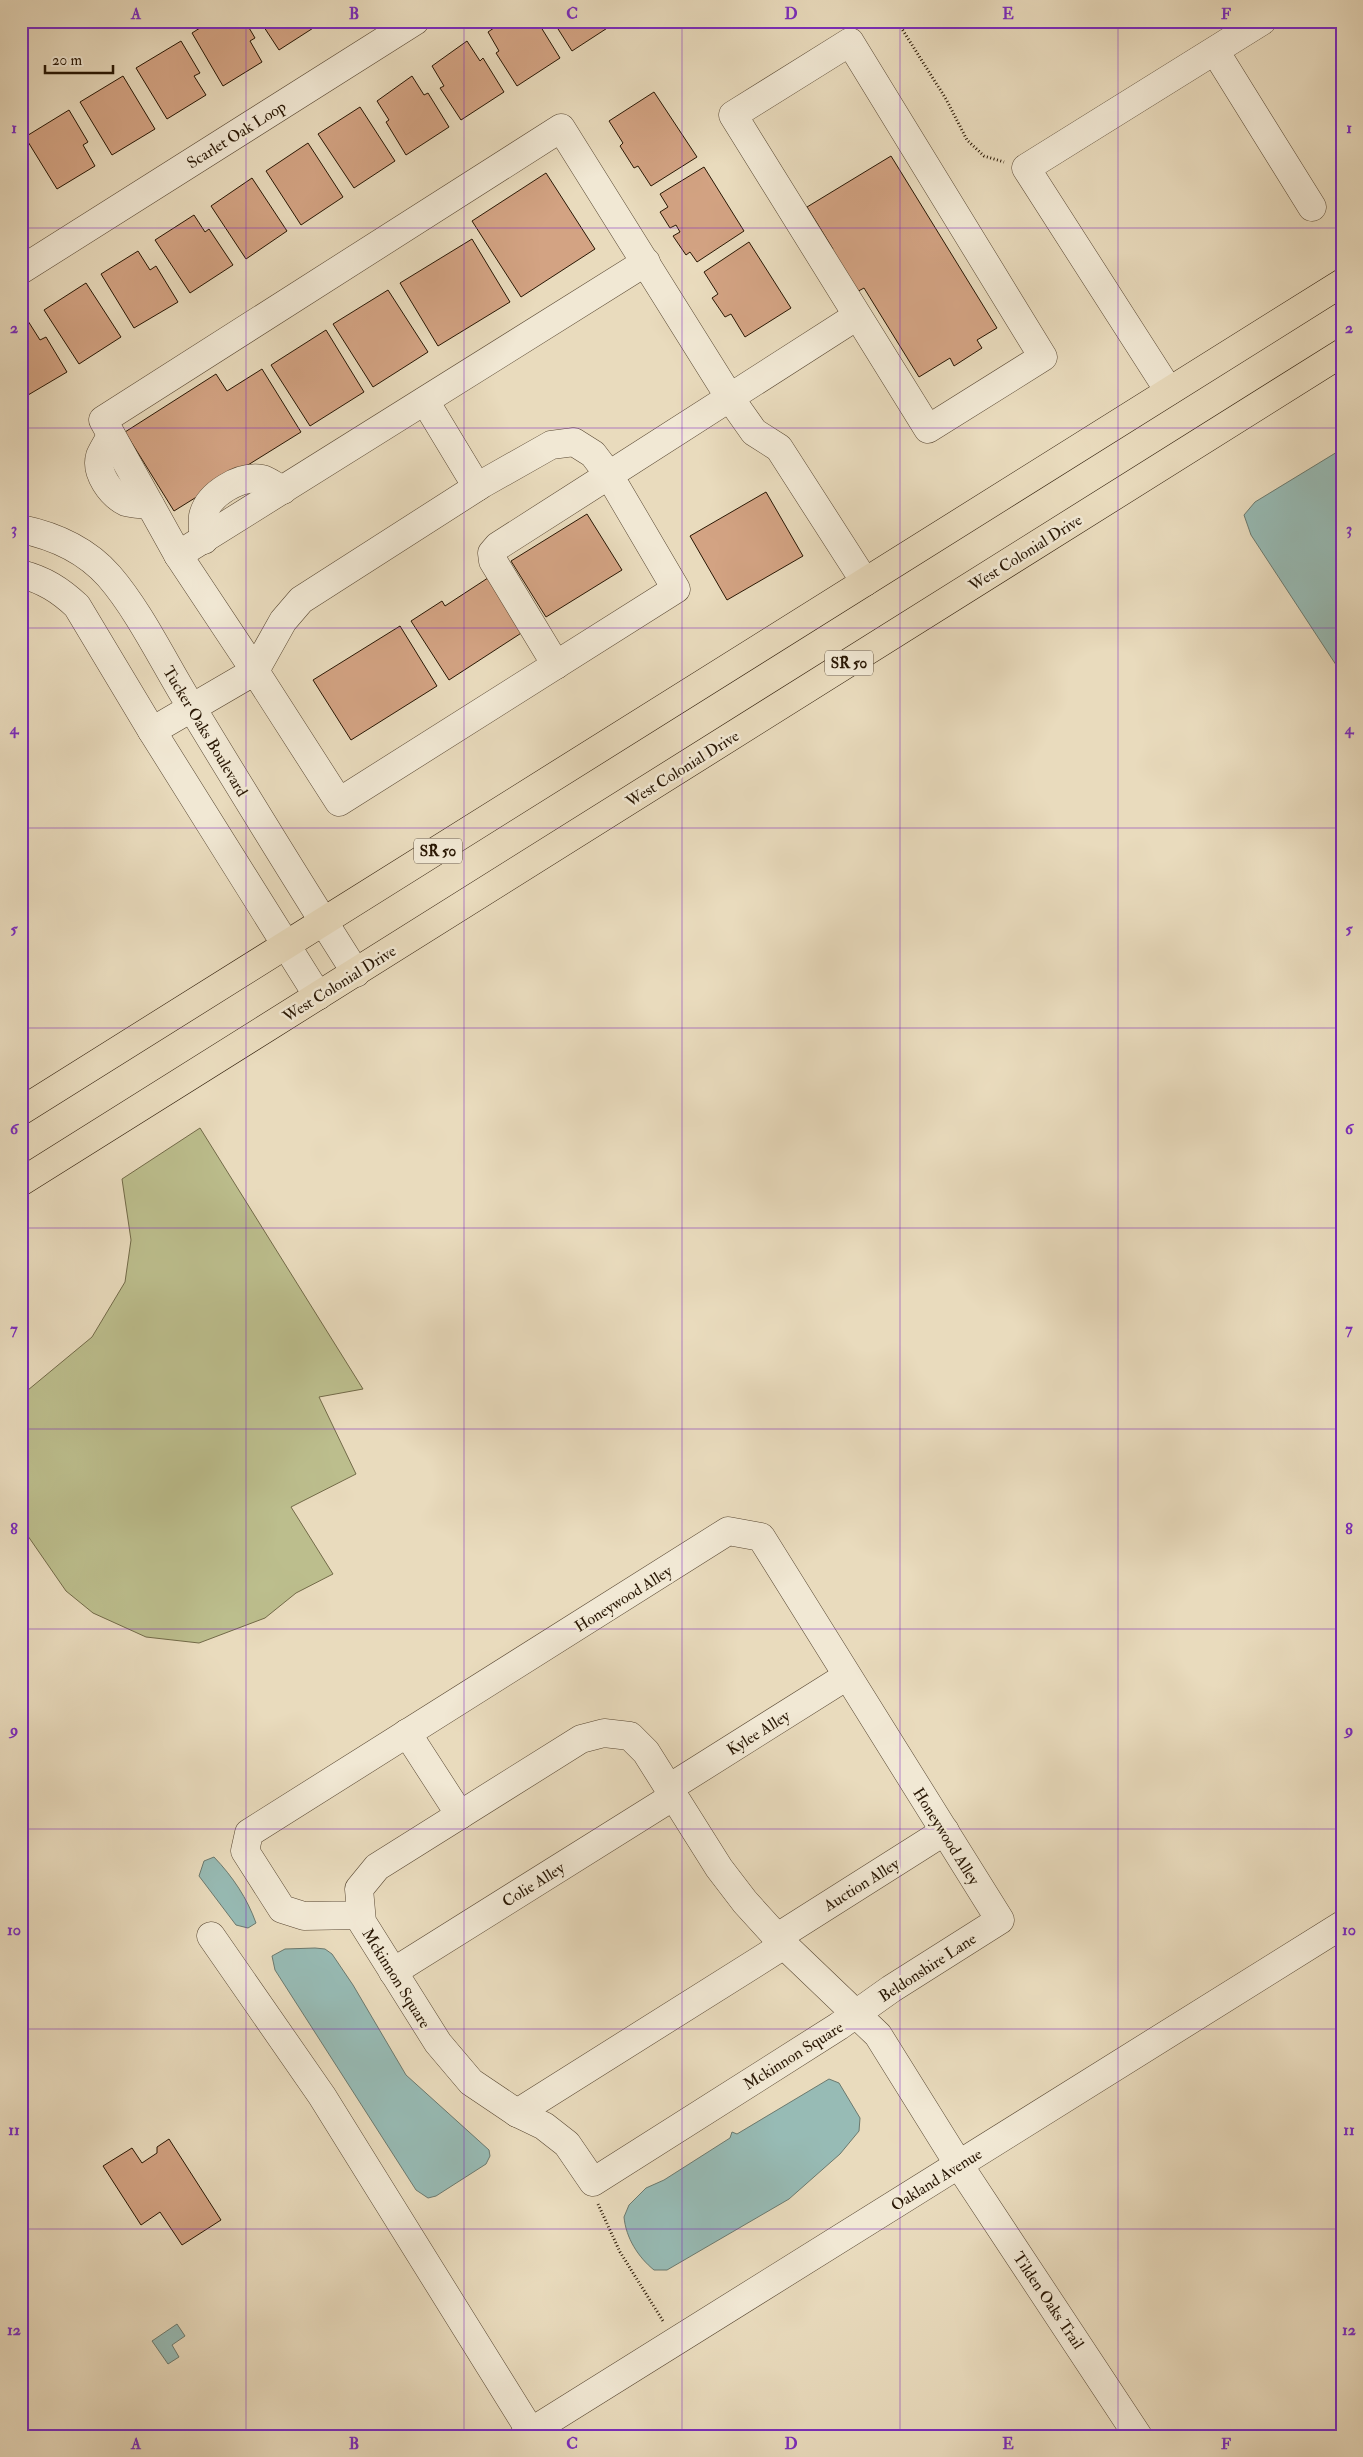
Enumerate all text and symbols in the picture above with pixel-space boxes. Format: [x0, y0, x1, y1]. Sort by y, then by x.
text: A [130, 4, 142, 24]
text: B [349, 4, 359, 24]
text: C [566, 4, 578, 24]
text: D [784, 4, 798, 24]
text: E [1002, 4, 1014, 24]
text: F [1221, 4, 1231, 24]
scale bar [45, 42, 112, 74]
text: 20 m [52, 51, 82, 70]
street label: Scarlet Oak Loop [183, 96, 290, 174]
text: 1 [11, 118, 17, 138]
text: 1 [1346, 118, 1352, 138]
text: 2 [10, 318, 18, 338]
text: 2 [1345, 318, 1353, 338]
street label: West Colonial Drive [964, 510, 1086, 596]
text: 3 [11, 519, 17, 539]
text: 3 [1346, 519, 1352, 539]
road number: SR 50 [825, 650, 873, 676]
street label: Tucker Oaks Boulevard [158, 663, 252, 800]
text: 4 [9, 719, 20, 739]
text: 4 [1344, 719, 1355, 739]
street label: West Colonial Drive [621, 726, 743, 812]
road number: SR 50 [414, 838, 462, 864]
text: 5 [10, 919, 18, 939]
text: 5 [1345, 919, 1353, 939]
street label: West Colonial Drive [278, 941, 400, 1027]
text: 6 [10, 1119, 20, 1139]
text: 6 [1345, 1119, 1355, 1139]
text: 7 [10, 1319, 18, 1339]
text: 7 [1345, 1319, 1353, 1339]
text: 8 [10, 1519, 18, 1539]
text: 8 [1345, 1519, 1353, 1539]
street label: Honeywood Alley [571, 1560, 677, 1637]
street label: Kylee Alley [723, 1705, 794, 1760]
text: 9 [8, 1720, 18, 1740]
text: 9 [1343, 1720, 1353, 1740]
street label: Honeywood Alley [908, 1784, 985, 1890]
street label: Auction Alley [819, 1853, 904, 1917]
street label: Colie Alley [499, 1857, 569, 1912]
text: 10 [7, 1920, 21, 1940]
text: 10 [1342, 1920, 1356, 1940]
street label: Mckinnon Square [357, 1925, 435, 2032]
street label: Beldonshire Lane [875, 1929, 980, 2007]
street label: Mckinnon Square [740, 2017, 847, 2095]
text: 11 [8, 2120, 20, 2140]
text: 11 [1343, 2120, 1355, 2140]
street label: Oakland Avenue [887, 2144, 986, 2216]
street label: Tilden Oaks Trail [1008, 2248, 1088, 2353]
text: 12 [7, 2320, 21, 2340]
text: 12 [1342, 2320, 1356, 2340]
text: A [130, 2434, 142, 2454]
text: B [349, 2434, 359, 2454]
text: C [566, 2434, 578, 2454]
text: D [784, 2434, 798, 2454]
text: E [1002, 2434, 1014, 2454]
text: F [1221, 2434, 1231, 2454]

